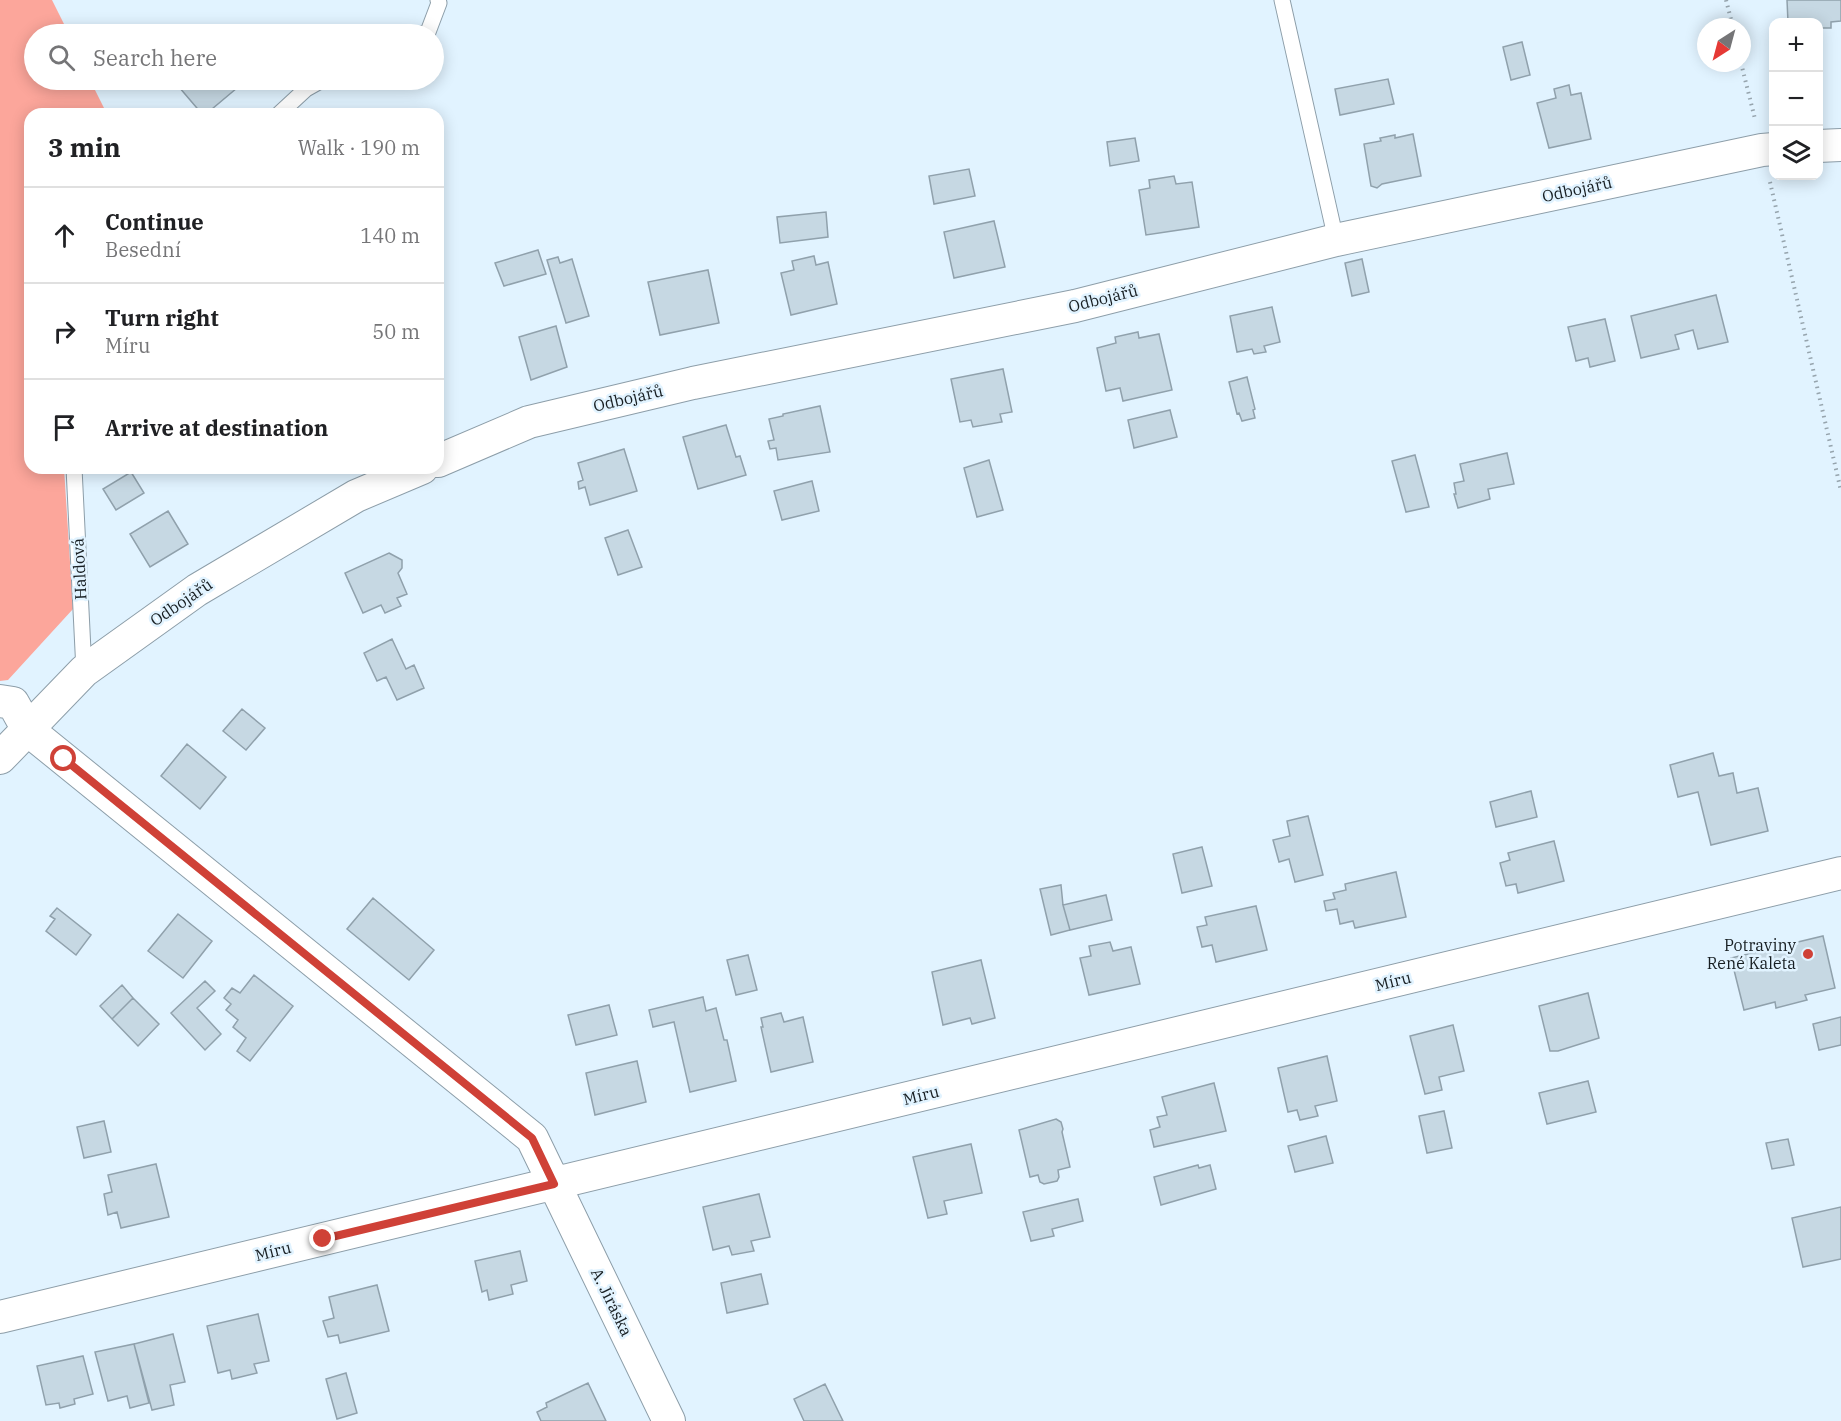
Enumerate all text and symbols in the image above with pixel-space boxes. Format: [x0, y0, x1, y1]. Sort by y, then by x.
north arrow [1697, 18, 1751, 72]
map controls [1769, 18, 1823, 180]
button: + [1769, 18, 1823, 72]
search box [24, 24, 444, 90]
icon: search [45, 41, 78, 74]
text: Search here [93, 43, 217, 72]
button: − [1769, 72, 1823, 126]
button: layers [1769, 126, 1823, 180]
text: 3 min [48, 130, 121, 164]
text: Walk · 190 m [298, 134, 420, 161]
street label: Odbojářů [1540, 172, 1614, 206]
text: Continue [105, 207, 204, 236]
icon: ahead [48, 219, 81, 252]
text: 140 m [360, 222, 420, 249]
text: Besední [105, 236, 181, 263]
street label: Odbojářů [1066, 280, 1140, 316]
text: Turn right [105, 303, 219, 332]
icon: right [48, 315, 81, 348]
text: 50 m [372, 318, 420, 345]
text: Míru [105, 332, 150, 359]
street label: Odbojářů [591, 380, 665, 416]
icon: arrive [48, 411, 81, 444]
text: Arrive at destination [105, 413, 328, 442]
street label: Haldová [67, 537, 91, 600]
street label: Odbojářů [146, 574, 216, 630]
route start [50, 745, 76, 771]
place label: Potraviny René Kaleta [1707, 935, 1796, 973]
marker: Potraviny René Kaleta [1801, 947, 1815, 961]
street label: Míru [1373, 967, 1413, 995]
street label: Míru [901, 1081, 941, 1109]
route end [309, 1225, 335, 1251]
street label: Míru [253, 1237, 293, 1265]
street label: A. Jiráska [587, 1265, 637, 1340]

